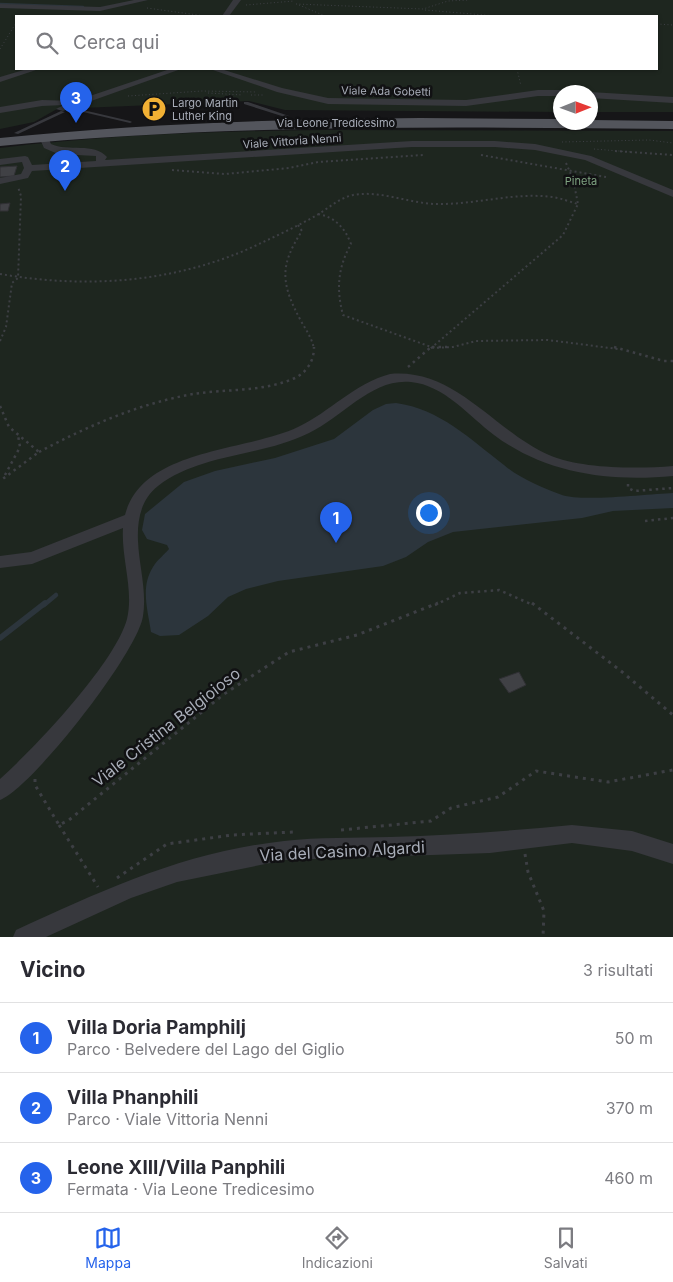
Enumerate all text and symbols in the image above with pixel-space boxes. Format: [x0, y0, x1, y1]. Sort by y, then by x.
search box [15, 15, 658, 70]
icon: search [33, 29, 61, 57]
text: Cerca qui [73, 31, 159, 54]
pin: 3 [60, 82, 92, 123]
street label: Viale Ada Gobetti [341, 83, 431, 99]
north arrow [553, 85, 598, 130]
parking icon: Largo Martin Luther King [141, 96, 167, 122]
place label: Largo Martin Luther King [172, 96, 238, 123]
street label: Via Leone Tredicesimo [277, 116, 396, 130]
street label: Viale Vittoria Nenni [242, 131, 342, 151]
pin: 2 [49, 150, 81, 191]
park label: Pineta [565, 174, 597, 188]
your location [416, 500, 442, 526]
pin: 1 [320, 502, 352, 543]
street label: Viale Cristina Belgioioso [88, 663, 244, 791]
street label: Via del Casino Algardi [259, 837, 425, 865]
text: Vicino [20, 957, 85, 982]
text: 3 risultati [583, 960, 653, 980]
text: Villa Doria Pamphilj [67, 1016, 246, 1039]
text: 1 [33, 1028, 39, 1048]
text: 50 m [615, 1028, 653, 1048]
text: Parco · Belvedere del Lago del Giglio [67, 1039, 345, 1059]
text: Villa Phanphili [67, 1086, 198, 1109]
text: 2 [31, 1098, 41, 1118]
text: 370 m [606, 1098, 653, 1118]
text: Parco · Viale Vittoria Nenni [67, 1109, 268, 1129]
text: Leone XIII/Villa Panphili [67, 1156, 285, 1179]
text: 3 [31, 1168, 41, 1188]
text: 460 m [604, 1168, 653, 1188]
text: Fermata · Via Leone Tredicesimo [67, 1179, 315, 1199]
tab: Mappa [85, 1224, 131, 1271]
tab: Indicazioni [302, 1224, 373, 1271]
tab: Salvati [544, 1224, 588, 1271]

